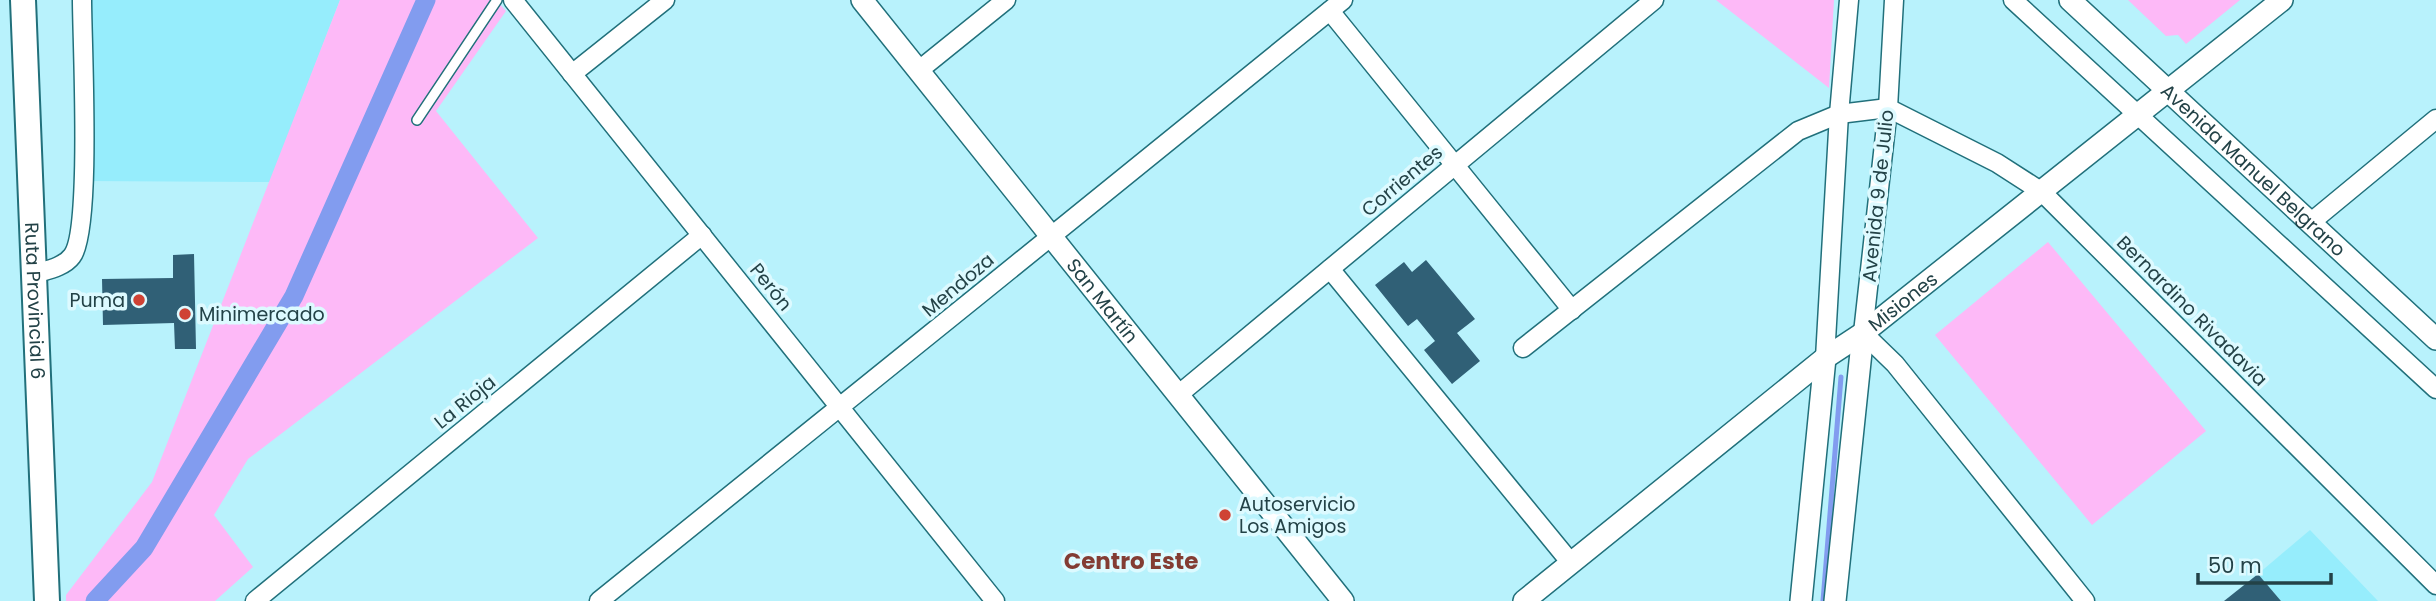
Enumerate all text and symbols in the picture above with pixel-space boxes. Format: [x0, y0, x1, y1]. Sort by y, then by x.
street label: Avenida Manuel Belgrano [2155, 77, 2352, 262]
street label: Avenida 9 de Julio [1856, 108, 1900, 284]
street label: Corrientes [1356, 139, 1448, 223]
street label: Ruta Provincial 6 [18, 222, 52, 380]
street label: Bernardino Rivadavia [2111, 230, 2273, 392]
street label: Mendoza [916, 247, 1000, 323]
street label: San Martín [1060, 253, 1145, 349]
street label: Perón [743, 257, 799, 317]
street label: Misiones [1862, 265, 1943, 337]
place label: Puma [69, 287, 125, 314]
marker: Puma [131, 292, 147, 308]
place label: Minimercado [199, 301, 325, 328]
marker: Minimercado [177, 306, 193, 322]
street label: La Rioja [428, 369, 502, 435]
place label: Autoservicio Los Amigos [1239, 491, 1356, 540]
marker: Autoservicio Los Amigos [1217, 507, 1233, 523]
scale bar [2198, 542, 2331, 586]
district label: Centro Este [1064, 545, 1198, 577]
text: 50 m [2208, 551, 2262, 580]

